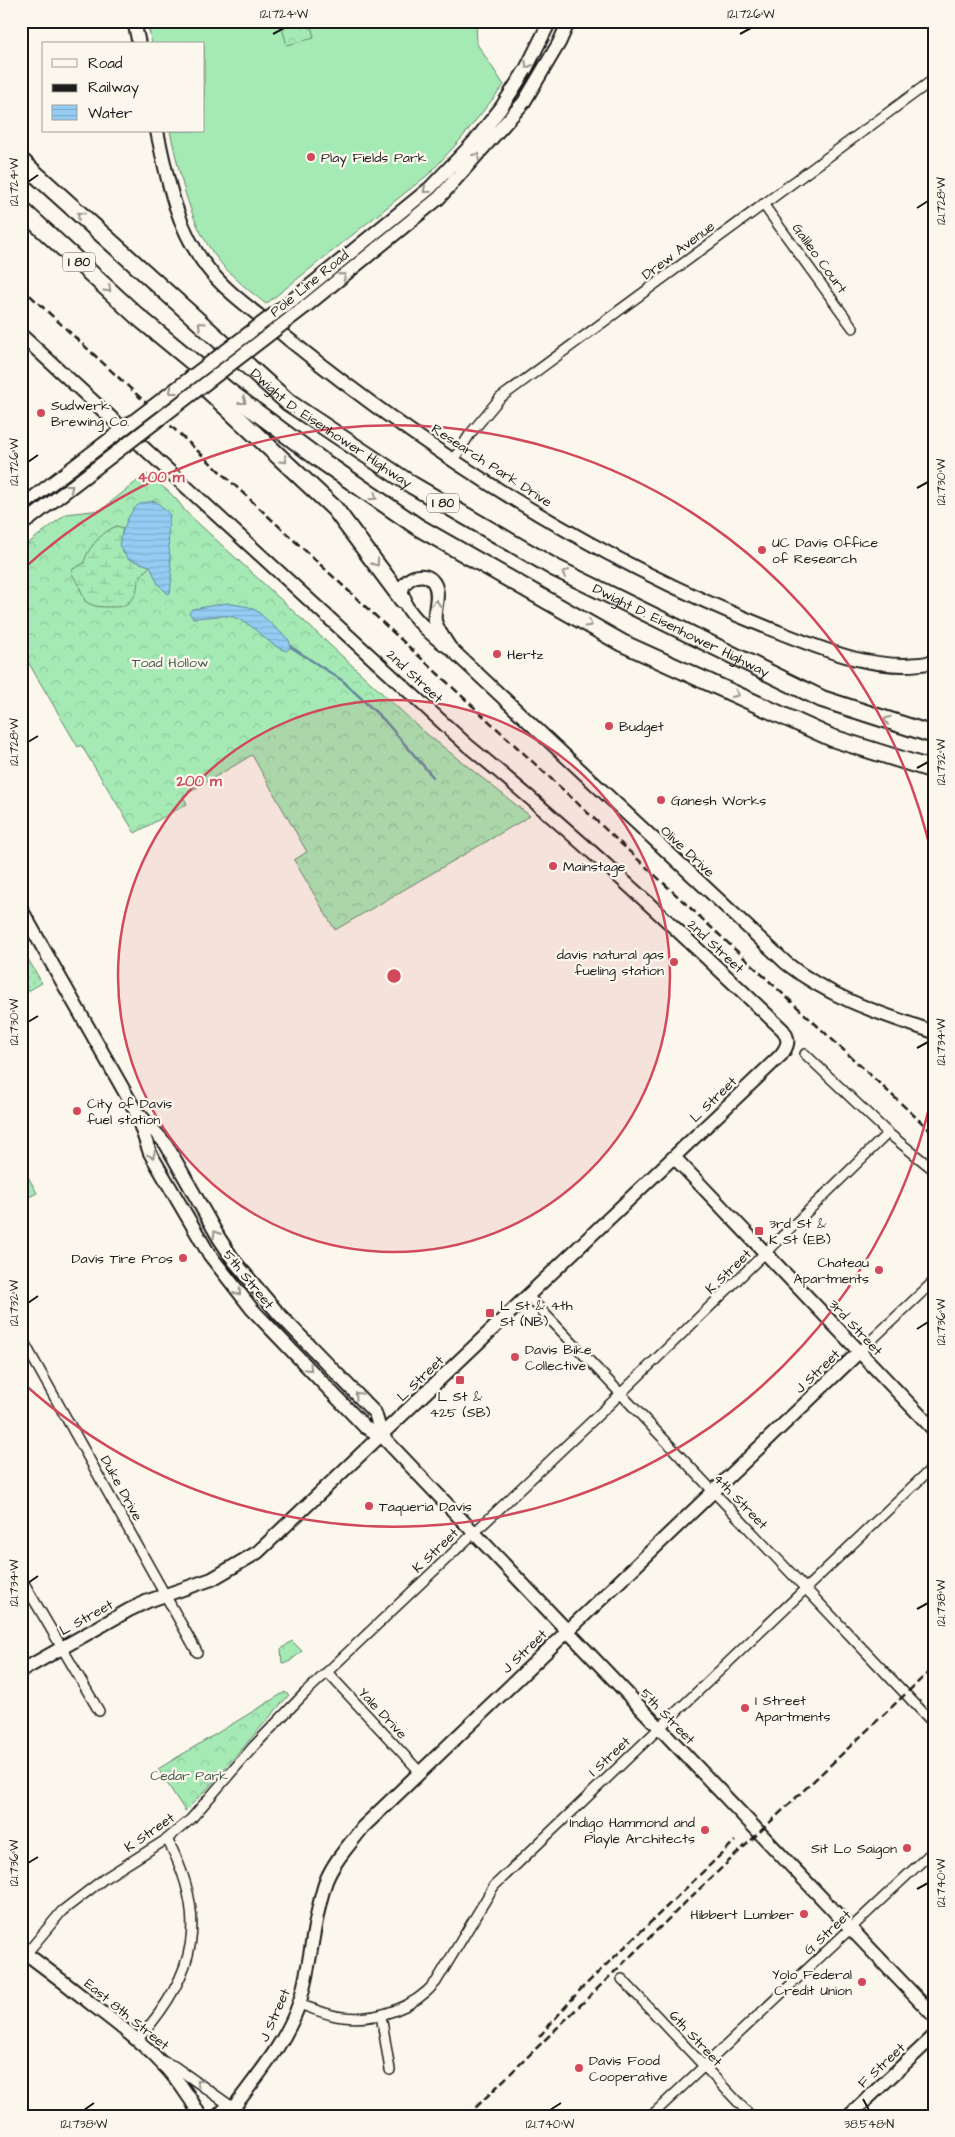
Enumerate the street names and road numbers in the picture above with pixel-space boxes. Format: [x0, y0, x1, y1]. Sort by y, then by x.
street label: Drew Avenue [638, 216, 720, 285]
street label: Galileo Court [787, 219, 852, 298]
street label: Pole Line Road [266, 246, 353, 322]
road number: I 80 [63, 252, 95, 272]
street label: Dwight D. Eisenhower Highway [246, 364, 416, 493]
street label: Research Park Drive [427, 419, 556, 513]
road number: I 80 [427, 493, 459, 512]
street label: Dwight D. Eisenhower Highway [589, 579, 773, 683]
street label: 2nd Street [382, 645, 447, 708]
street label: Olive Drive [656, 821, 719, 882]
street label: 2nd Street [683, 915, 748, 978]
street label: L Street [686, 1072, 742, 1127]
street label: K Street [701, 1244, 756, 1299]
street label: 5th Street [218, 1246, 279, 1314]
street label: 3rd Street [824, 1295, 887, 1361]
street label: J Street [791, 1345, 845, 1398]
street label: L Street [393, 1351, 449, 1406]
street label: Duke Drive [95, 1452, 147, 1525]
street label: 4th Street [708, 1469, 772, 1534]
street label: K Street [408, 1523, 463, 1578]
street label: L Street [56, 1595, 117, 1641]
street label: J Street [498, 1625, 552, 1678]
street label: Yale Drive [353, 1684, 412, 1744]
street label: 5th Street [635, 1684, 699, 1750]
street label: I Street [584, 1732, 635, 1781]
street label: K Street [120, 1808, 179, 1857]
street label: G Street [799, 1905, 856, 1960]
street label: East 8th Street [80, 1974, 173, 2056]
street label: J Street [254, 1985, 296, 2045]
street label: 6th Street [664, 2006, 727, 2071]
street label: F Street [853, 2038, 910, 2093]

